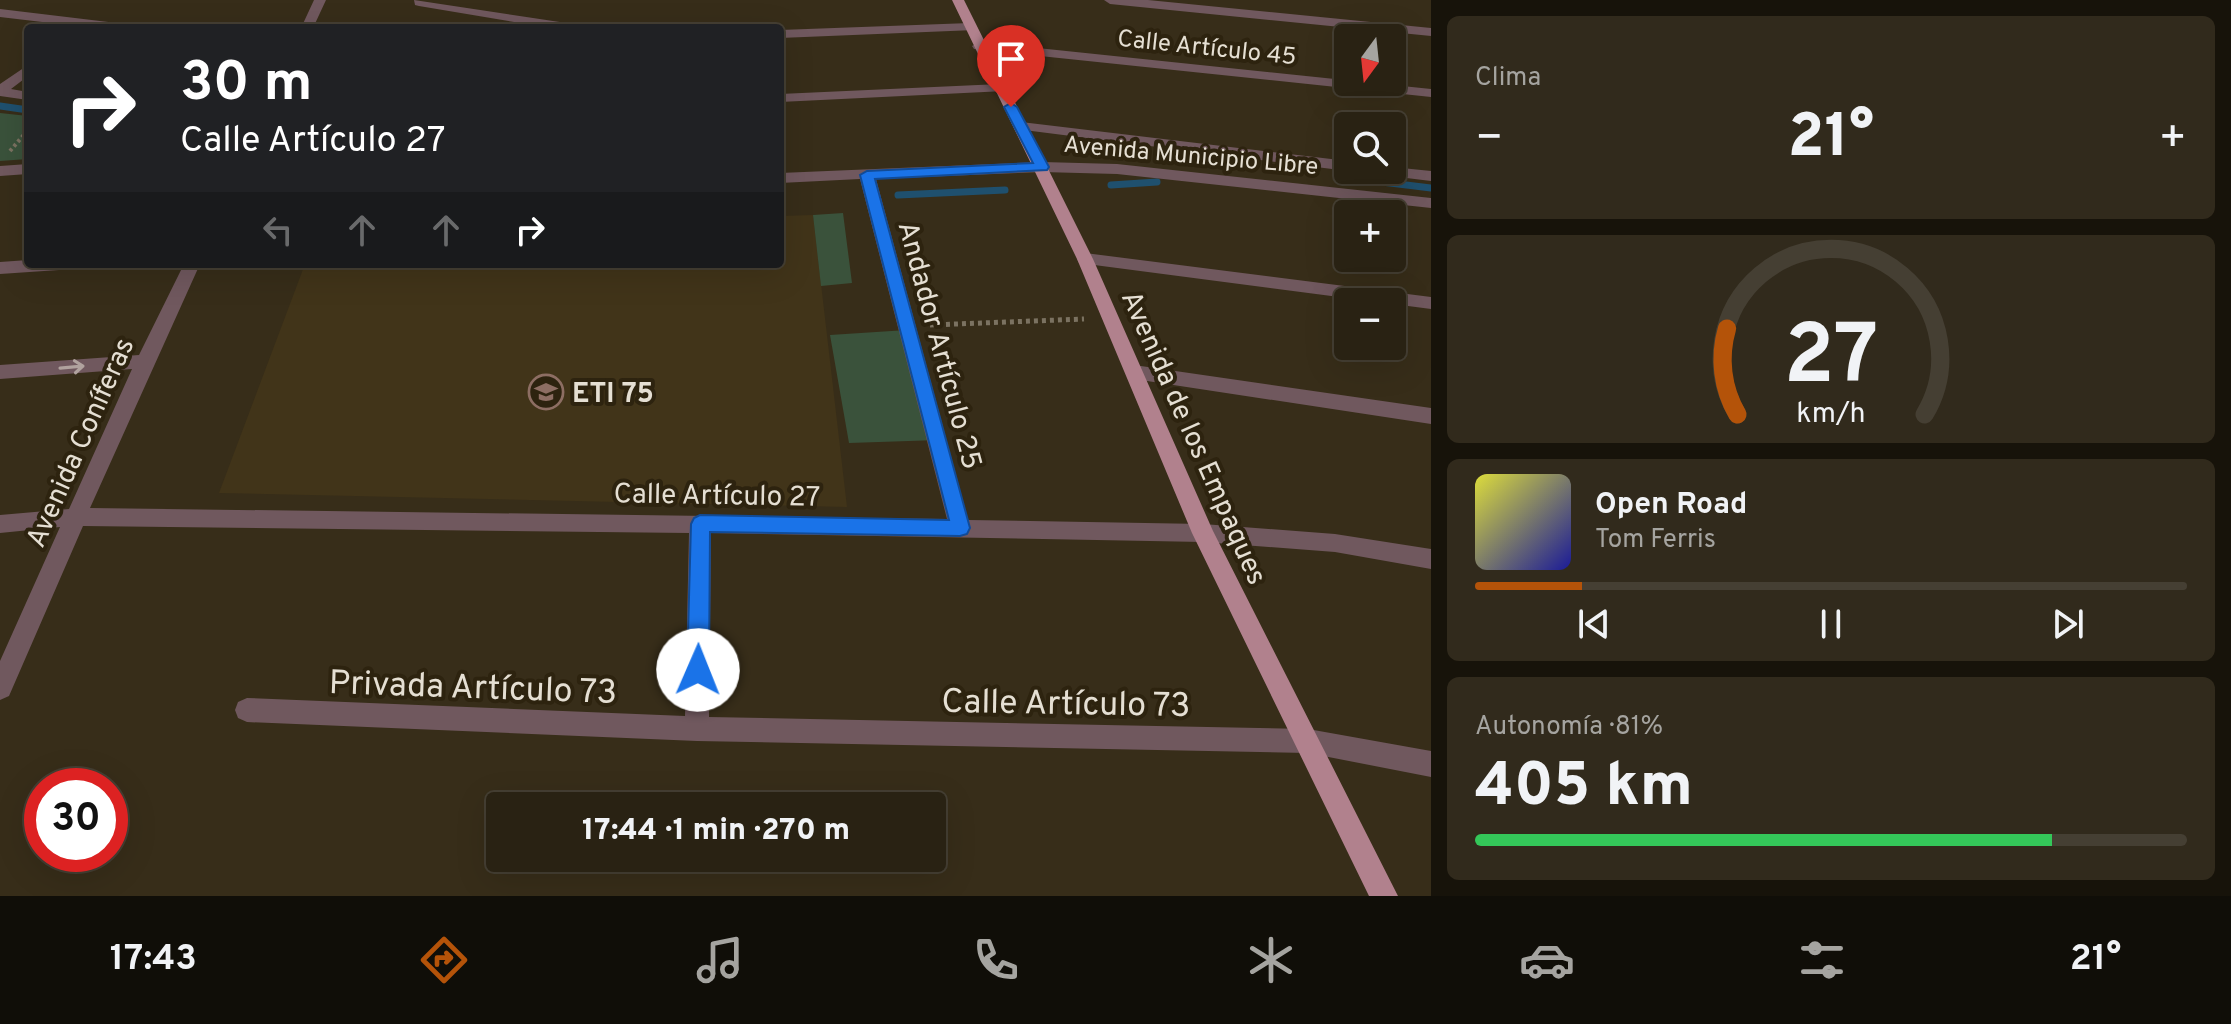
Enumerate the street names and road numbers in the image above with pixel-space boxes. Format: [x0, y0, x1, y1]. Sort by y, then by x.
street label: Calle Artículo 45 [1116, 25, 1298, 73]
street label: Avenida Municipio Libre [1062, 131, 1319, 183]
street label: Andador Artículo 25 [888, 218, 989, 474]
street label: Avenida de los Empaques [1111, 286, 1273, 591]
street label: Avenida Coníferas [19, 333, 144, 554]
street label: Calle Artículo 27 [613, 477, 821, 517]
street label: Privada Artículo 73 [328, 663, 618, 716]
street label: Calle Artículo 73 [941, 682, 1191, 729]

